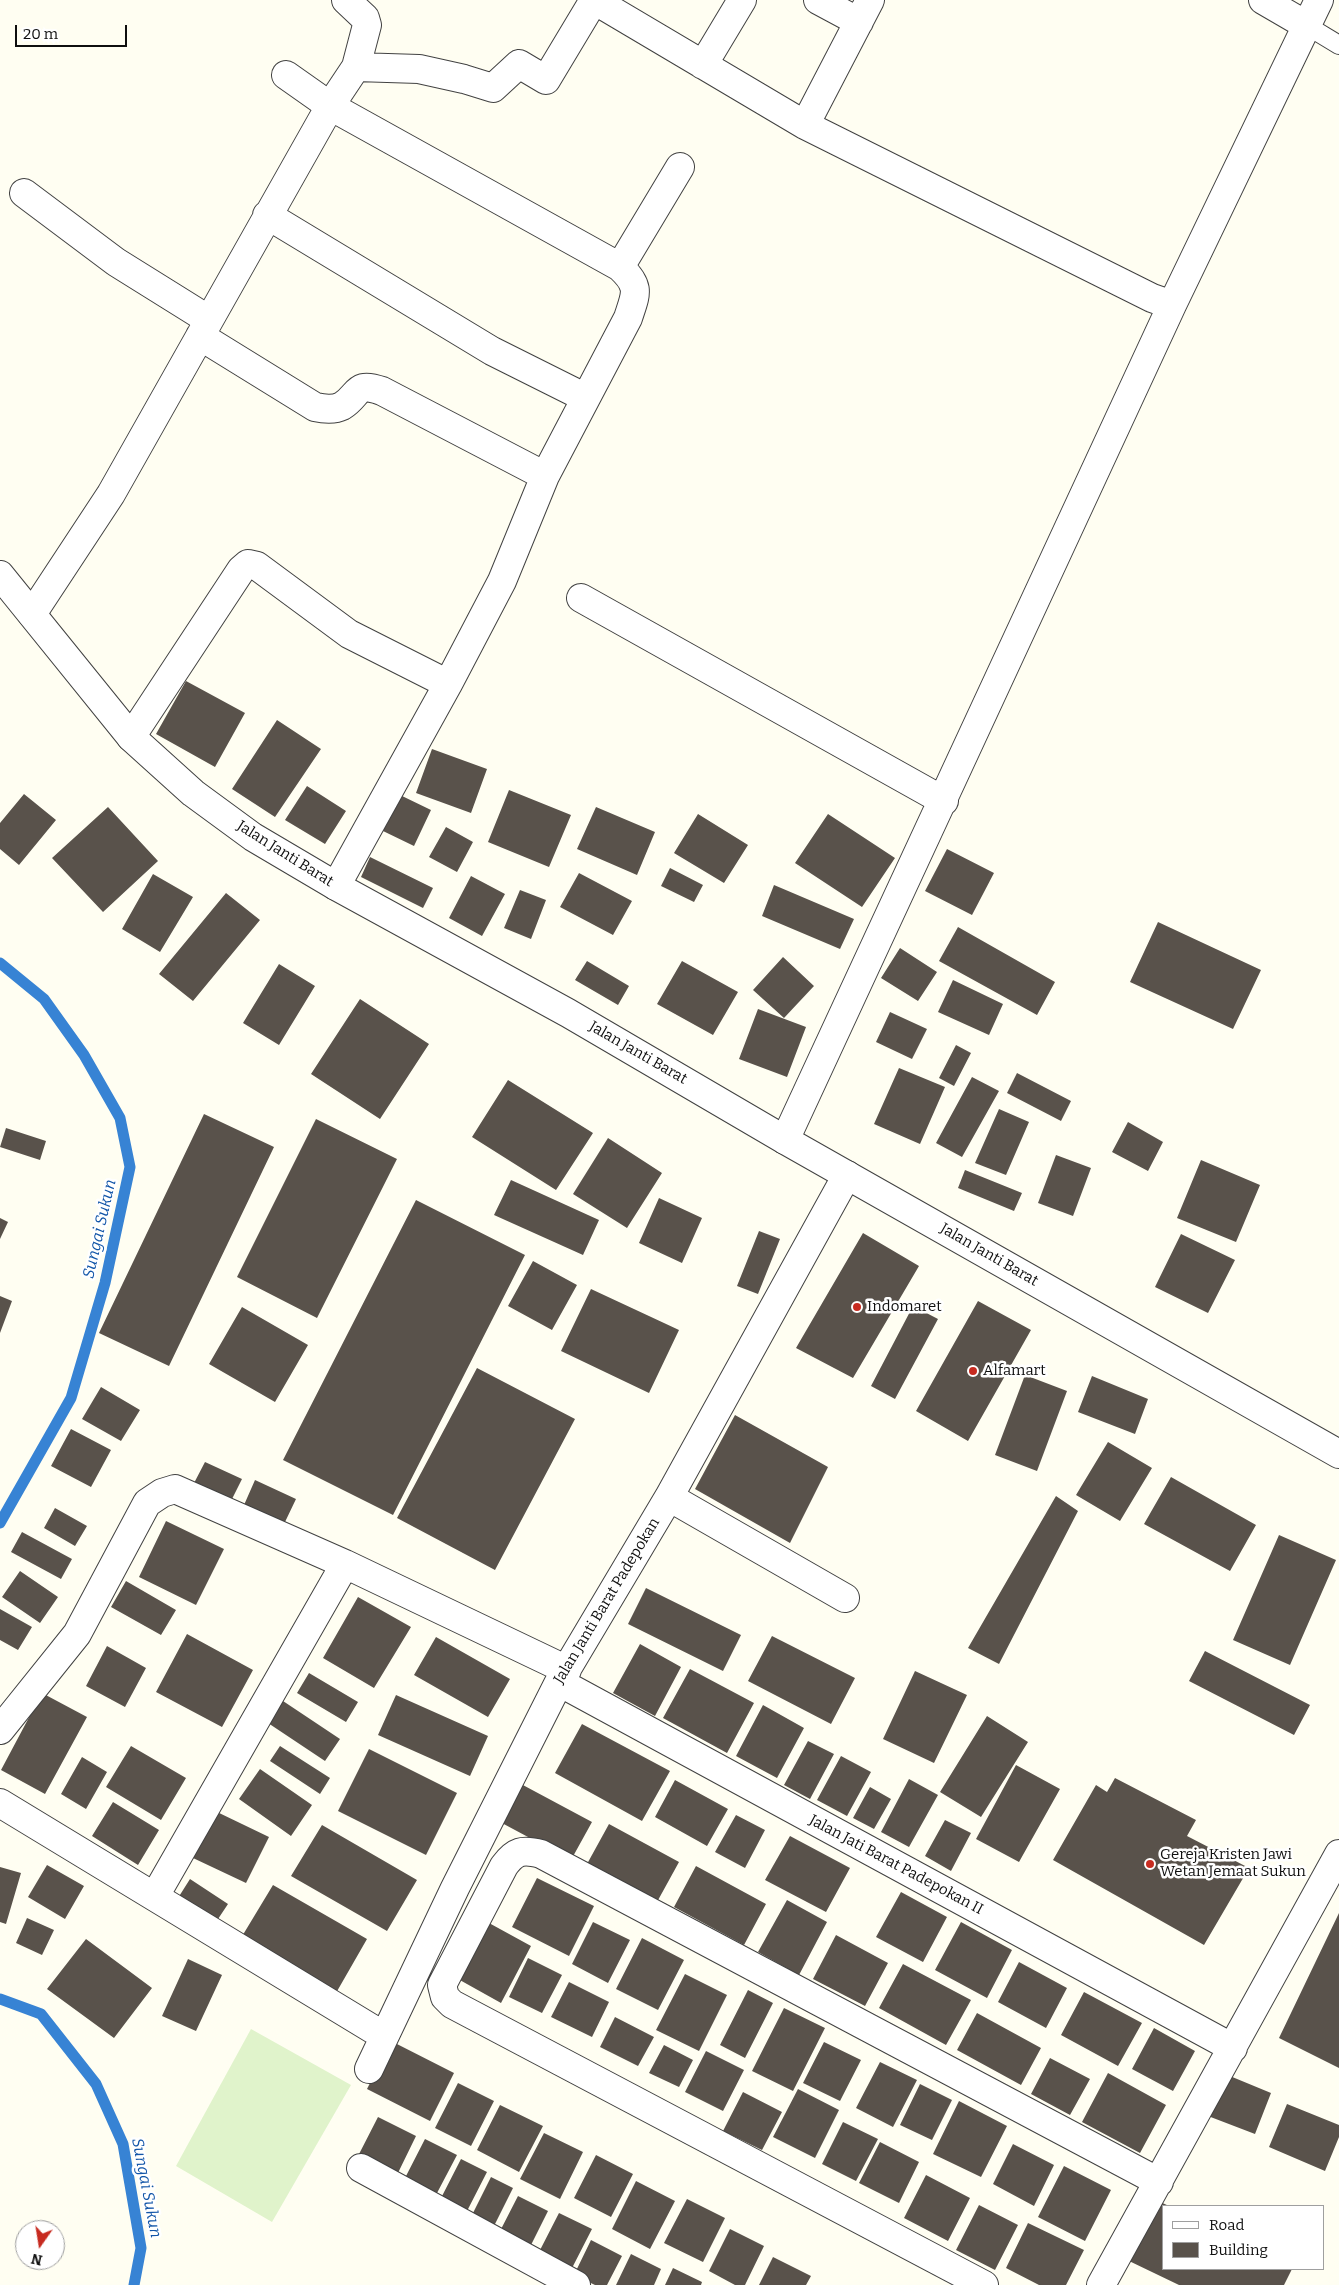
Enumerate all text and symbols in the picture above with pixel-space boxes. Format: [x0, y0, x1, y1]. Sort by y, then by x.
scale bar [18, 15, 130, 47]
text: 20 m [23, 25, 58, 43]
street label: Jalan Janti Barat [233, 817, 337, 891]
street label: Jalan Janti Barat [586, 1018, 690, 1088]
water label: Sungai Sukun [79, 1178, 121, 1280]
street label: Jalan Janti Barat [937, 1220, 1041, 1290]
place label: Indomaret [867, 1298, 942, 1316]
marker: Indomaret [851, 1301, 863, 1313]
place label: Alfamart [983, 1362, 1046, 1380]
marker: Alfamart [967, 1365, 979, 1377]
street label: Jalan Janti Barat Padepokan [550, 1515, 664, 1687]
street label: Jalan Jati Barat Padepokan II [806, 1811, 986, 1919]
place label: Gereja Kristen Jawi Wetan Jemaat Sukun [1160, 1846, 1306, 1881]
marker: Gereja Kristen Jawi Wetan Jemaat Sukun [1144, 1858, 1156, 1870]
water label: Sungai Sukun [127, 2137, 165, 2239]
legend [1162, 2205, 1324, 2270]
text: Road [1209, 2216, 1244, 2234]
north arrow [15, 2220, 65, 2270]
text: Building [1209, 2241, 1268, 2259]
text: N [30, 2250, 44, 2269]

